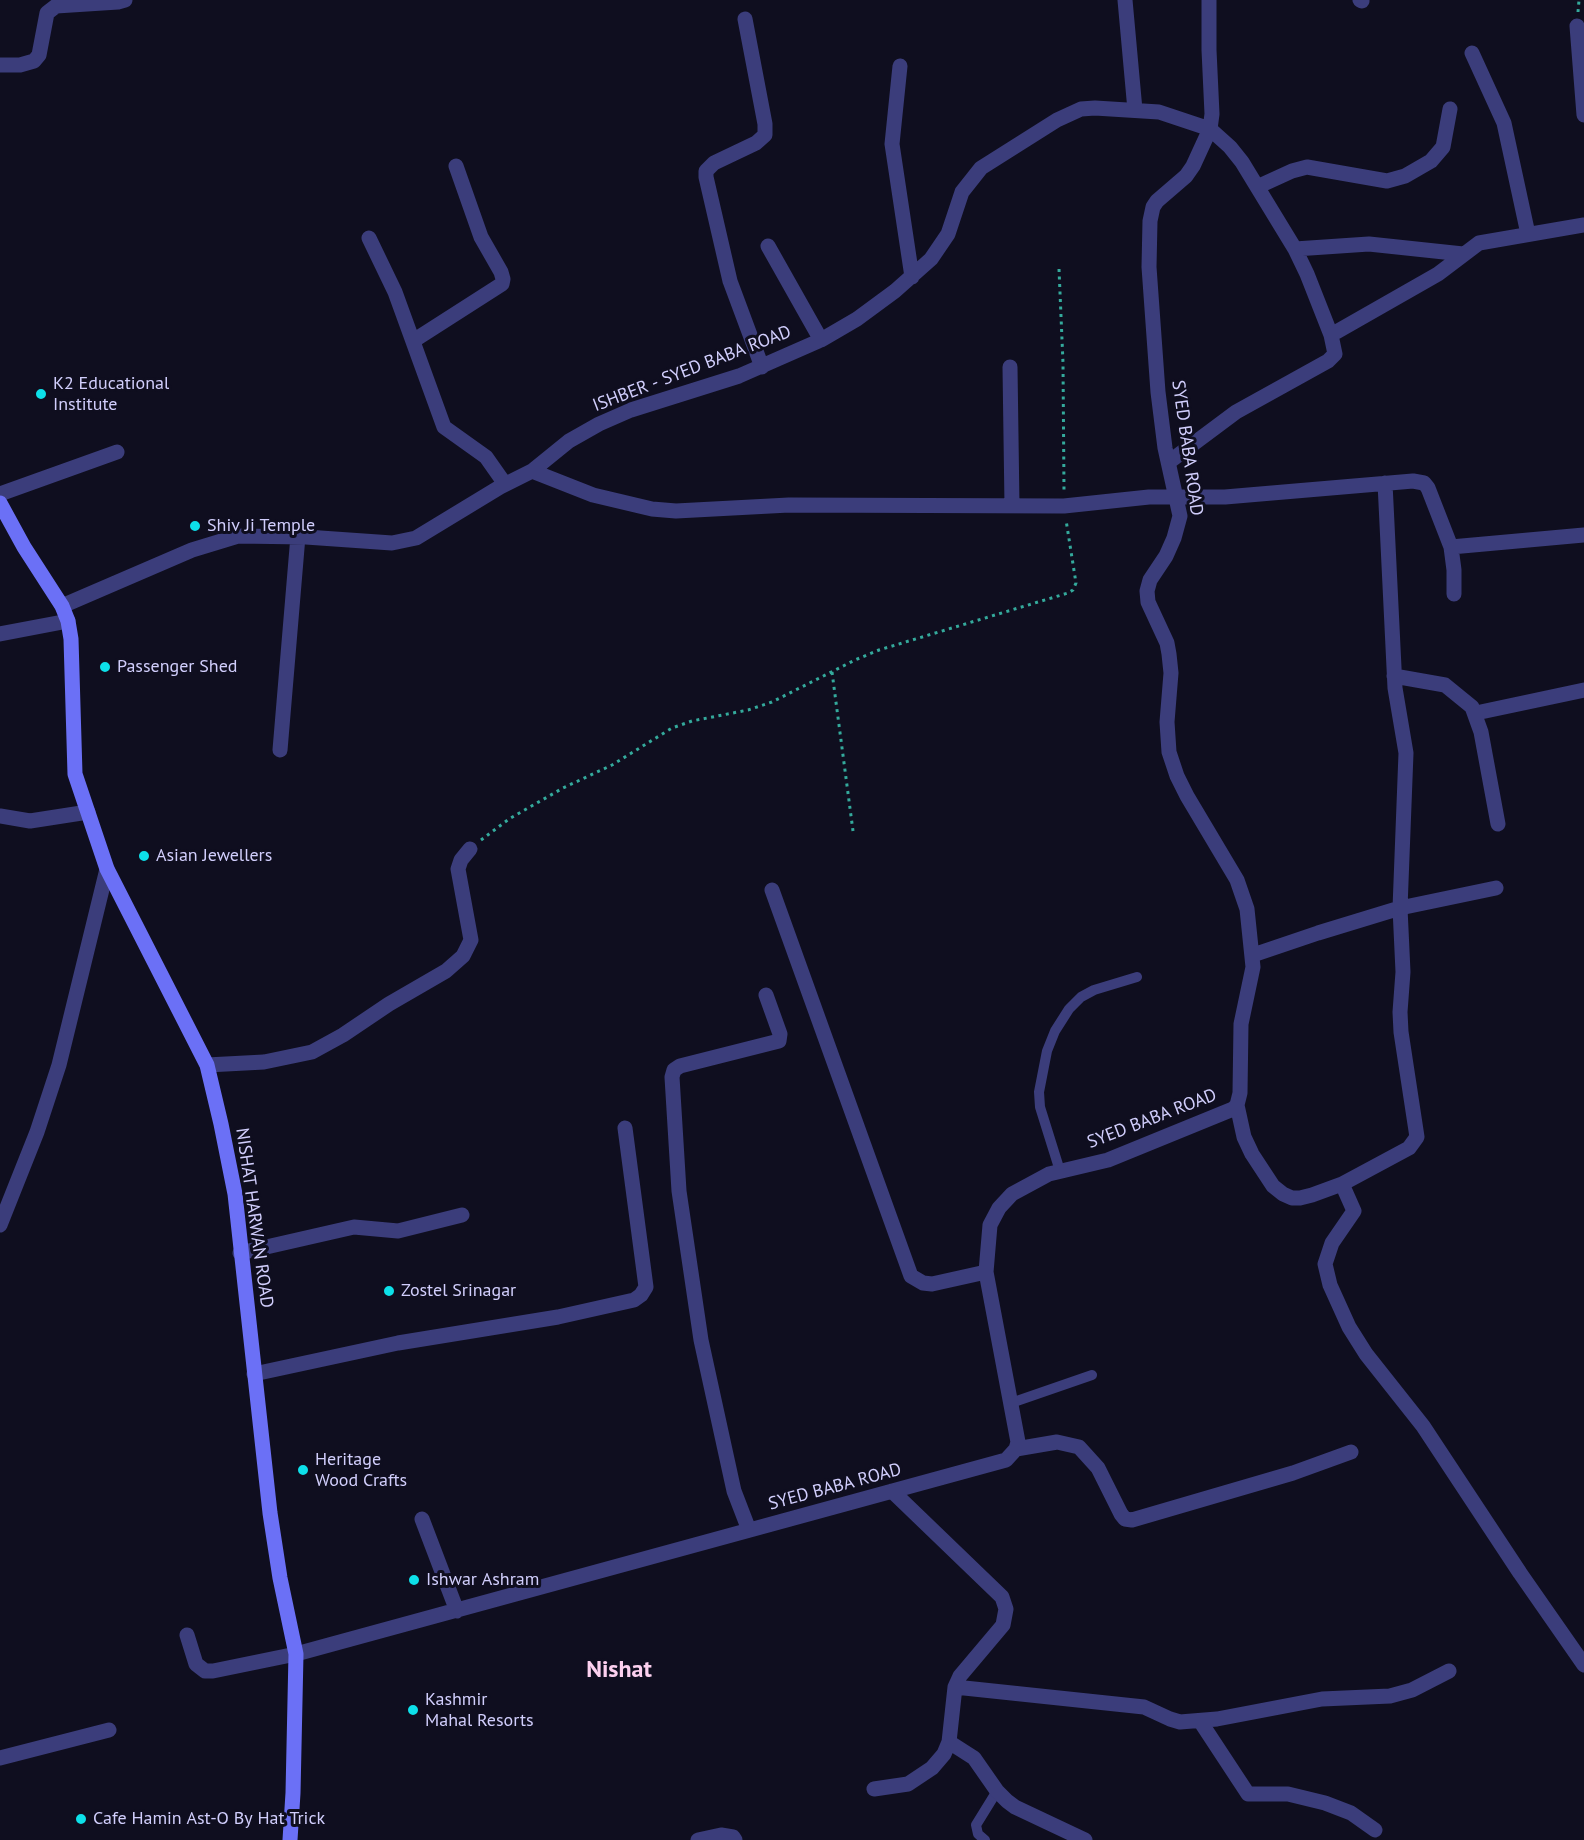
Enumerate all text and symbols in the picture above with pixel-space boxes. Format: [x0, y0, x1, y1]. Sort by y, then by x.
street label: ISHBER - SYED BABA ROAD [590, 321, 794, 417]
place label: K2 Educational Institute [53, 373, 169, 416]
street label: SYED BABA ROAD [1167, 379, 1207, 517]
marker: K2 Educational Institute [34, 387, 48, 401]
place label: Shiv Ji Temple [207, 515, 315, 537]
marker: Shiv Ji Temple [188, 519, 202, 533]
place label: Passenger Shed [117, 656, 237, 678]
marker: Passenger Shed [98, 660, 112, 674]
place label: Asian Jewellers [156, 845, 272, 867]
marker: Asian Jewellers [137, 849, 151, 863]
street label: SYED BABA ROAD [1084, 1084, 1220, 1154]
street label: NISHAT HARWAN ROAD [231, 1127, 277, 1309]
place label: Zostel Srinagar [401, 1280, 516, 1302]
marker: Zostel Srinagar [382, 1284, 396, 1298]
place label: Heritage Wood Crafts [315, 1449, 407, 1492]
street label: SYED BABA ROAD [766, 1459, 904, 1515]
marker: Heritage Wood Crafts [296, 1463, 310, 1477]
place label: Ishwar Ashram [426, 1569, 539, 1591]
marker: Ishwar Ashram [407, 1573, 421, 1587]
district label: Nishat [586, 1656, 652, 1684]
place label: Kashmir Mahal Resorts [425, 1689, 534, 1732]
marker: Kashmir Mahal Resorts [406, 1703, 420, 1717]
place label: Cafe Hamin Ast-O By Hat Trick [93, 1808, 325, 1830]
marker: Cafe Hamin Ast-O By Hat Trick [74, 1812, 88, 1826]

